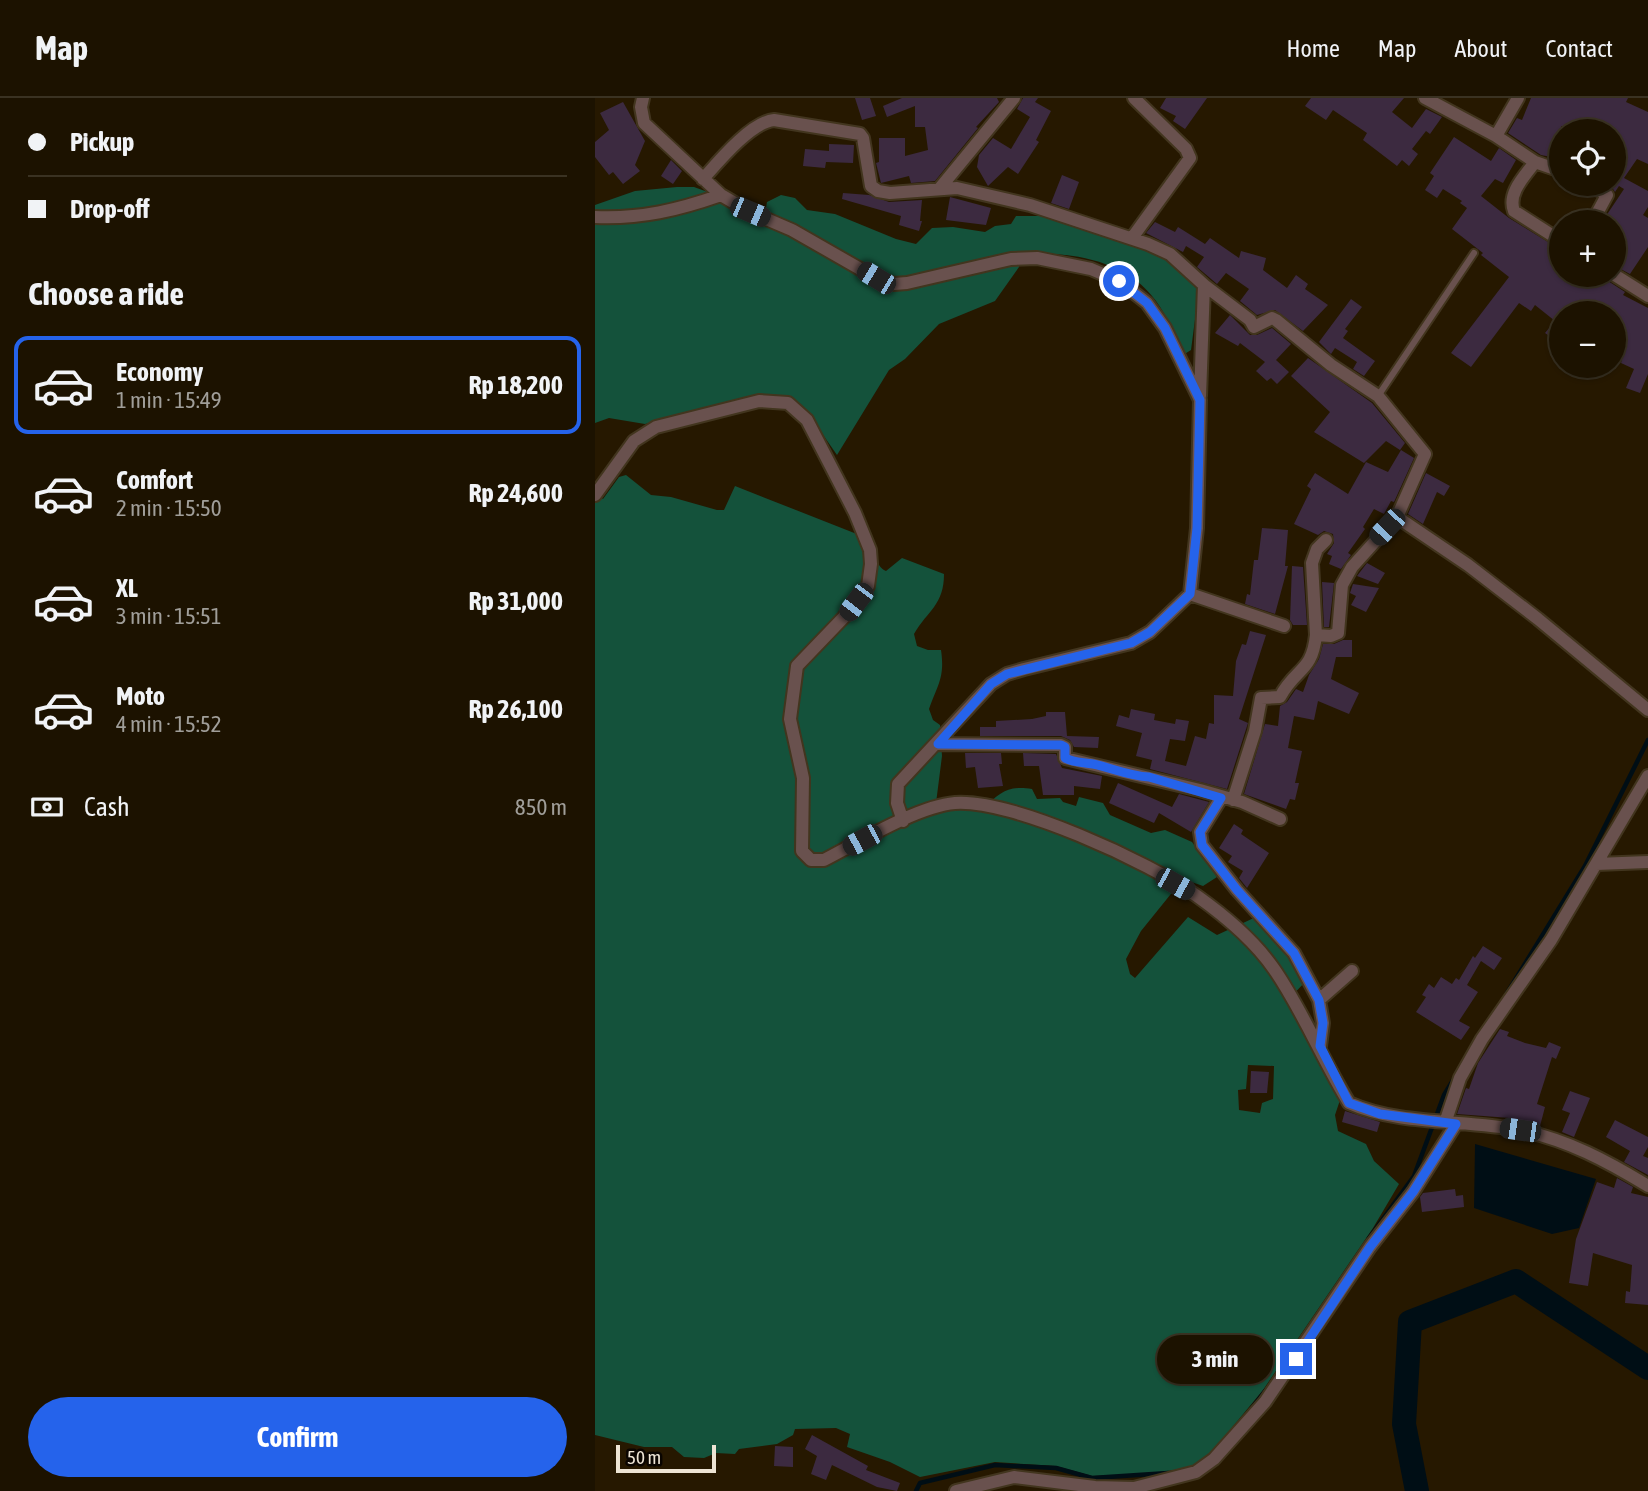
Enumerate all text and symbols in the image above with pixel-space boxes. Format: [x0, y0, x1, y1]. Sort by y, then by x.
text: Map [35, 29, 88, 67]
text: Home [1286, 35, 1340, 62]
text: Map [1378, 35, 1416, 62]
text: About [1454, 35, 1507, 62]
text: Contact [1545, 35, 1613, 62]
map controls [1549, 119, 1626, 378]
button: locate [1549, 119, 1626, 196]
text: Pickup [70, 127, 134, 157]
text: Drop-off [70, 194, 150, 224]
car [727, 194, 774, 230]
button: + [1549, 210, 1626, 287]
car [853, 258, 900, 298]
route start [1103, 265, 1135, 297]
text: Choose a ride [28, 275, 184, 312]
button: − [1549, 301, 1626, 378]
icon: car [32, 354, 95, 417]
text: Economy [116, 357, 203, 387]
text: Rp 18,200 [468, 370, 563, 400]
text: 1 min · 15:49 [116, 387, 222, 413]
icon: car [32, 462, 95, 525]
text: Comfort [116, 465, 193, 495]
text: Rp 24,600 [468, 478, 563, 508]
text: 2 min · 15:50 [116, 495, 222, 521]
car [1365, 504, 1410, 550]
icon: car [32, 570, 95, 633]
text: XL [116, 573, 138, 603]
car [835, 579, 878, 625]
text: Rp 31,000 [468, 586, 563, 616]
text: 3 min · 15:51 [116, 603, 222, 629]
icon: car [32, 678, 95, 741]
text: Moto [116, 681, 165, 711]
text: Rp 26,100 [468, 694, 563, 724]
text: 4 min · 15:52 [116, 711, 222, 737]
icon: cash [28, 788, 66, 826]
text: Cash [84, 792, 130, 822]
text: 850 m [515, 794, 567, 820]
car [839, 821, 886, 859]
car [1152, 865, 1199, 903]
car [1498, 1117, 1543, 1143]
callout: 3 min [1156, 1334, 1271, 1384]
route end [1280, 1343, 1312, 1375]
text: 3 min [1192, 1346, 1238, 1372]
button: Confirm [28, 1397, 567, 1477]
scale bar [616, 1442, 716, 1474]
text: 50 m [627, 1446, 661, 1468]

